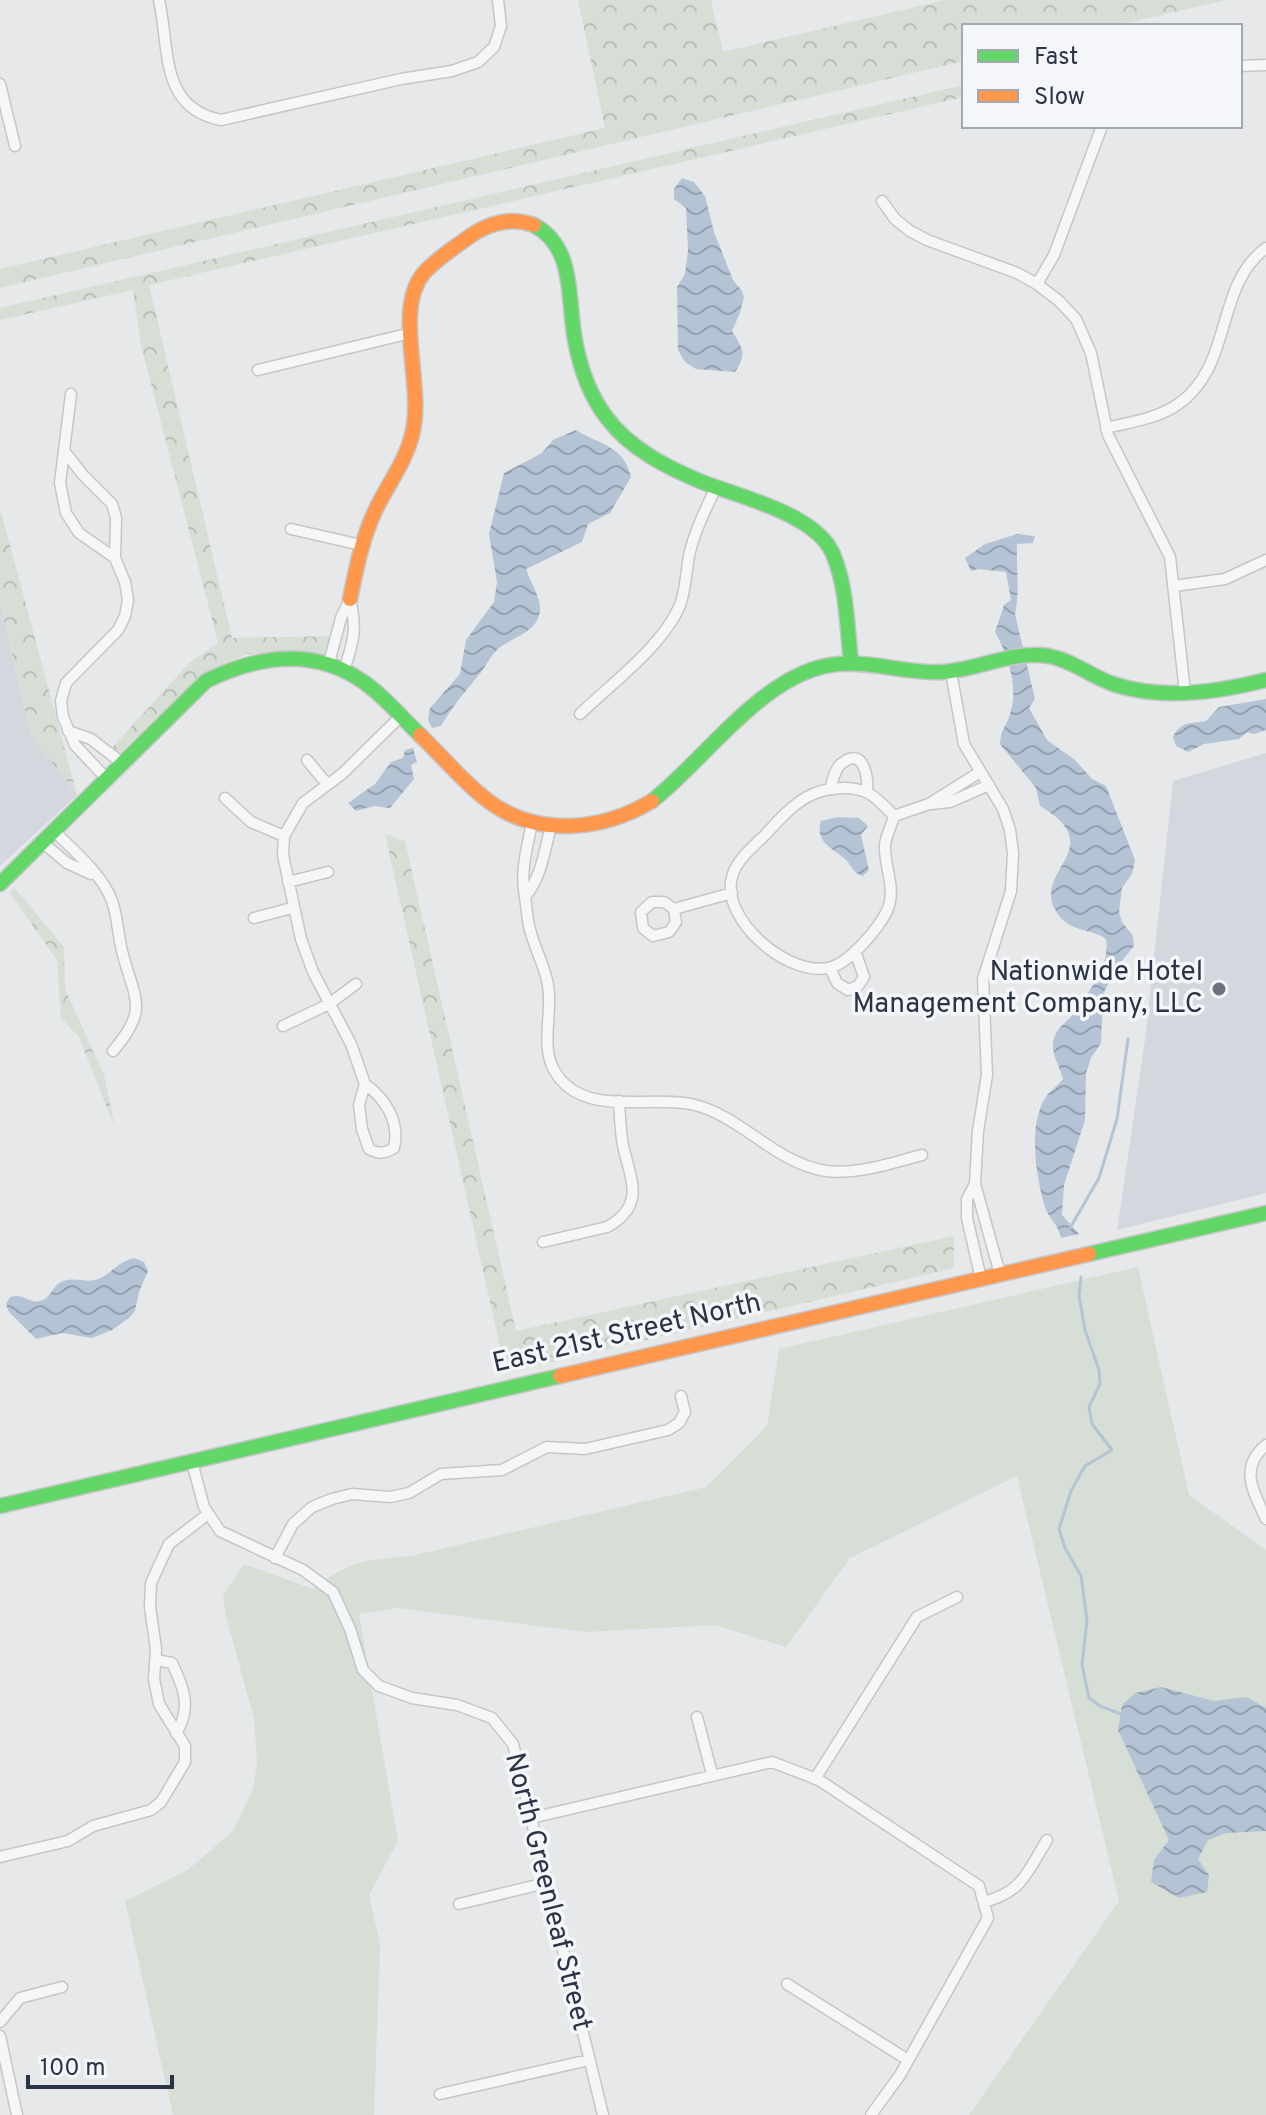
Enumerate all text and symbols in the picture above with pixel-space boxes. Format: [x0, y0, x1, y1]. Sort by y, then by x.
legend [962, 24, 1242, 128]
text: Fast [1034, 43, 1078, 73]
text: Slow [1034, 83, 1085, 113]
place label: Nationwide Hotel Management Company, LLC [853, 955, 1203, 1023]
marker: Nationwide Hotel Management Company, LLC [1210, 980, 1228, 998]
street label: East 21st Street North [489, 1286, 765, 1382]
street label: North Greenleaf Street [495, 1749, 599, 2035]
scale bar [28, 2039, 172, 2089]
text: 100 m [40, 2054, 106, 2084]

